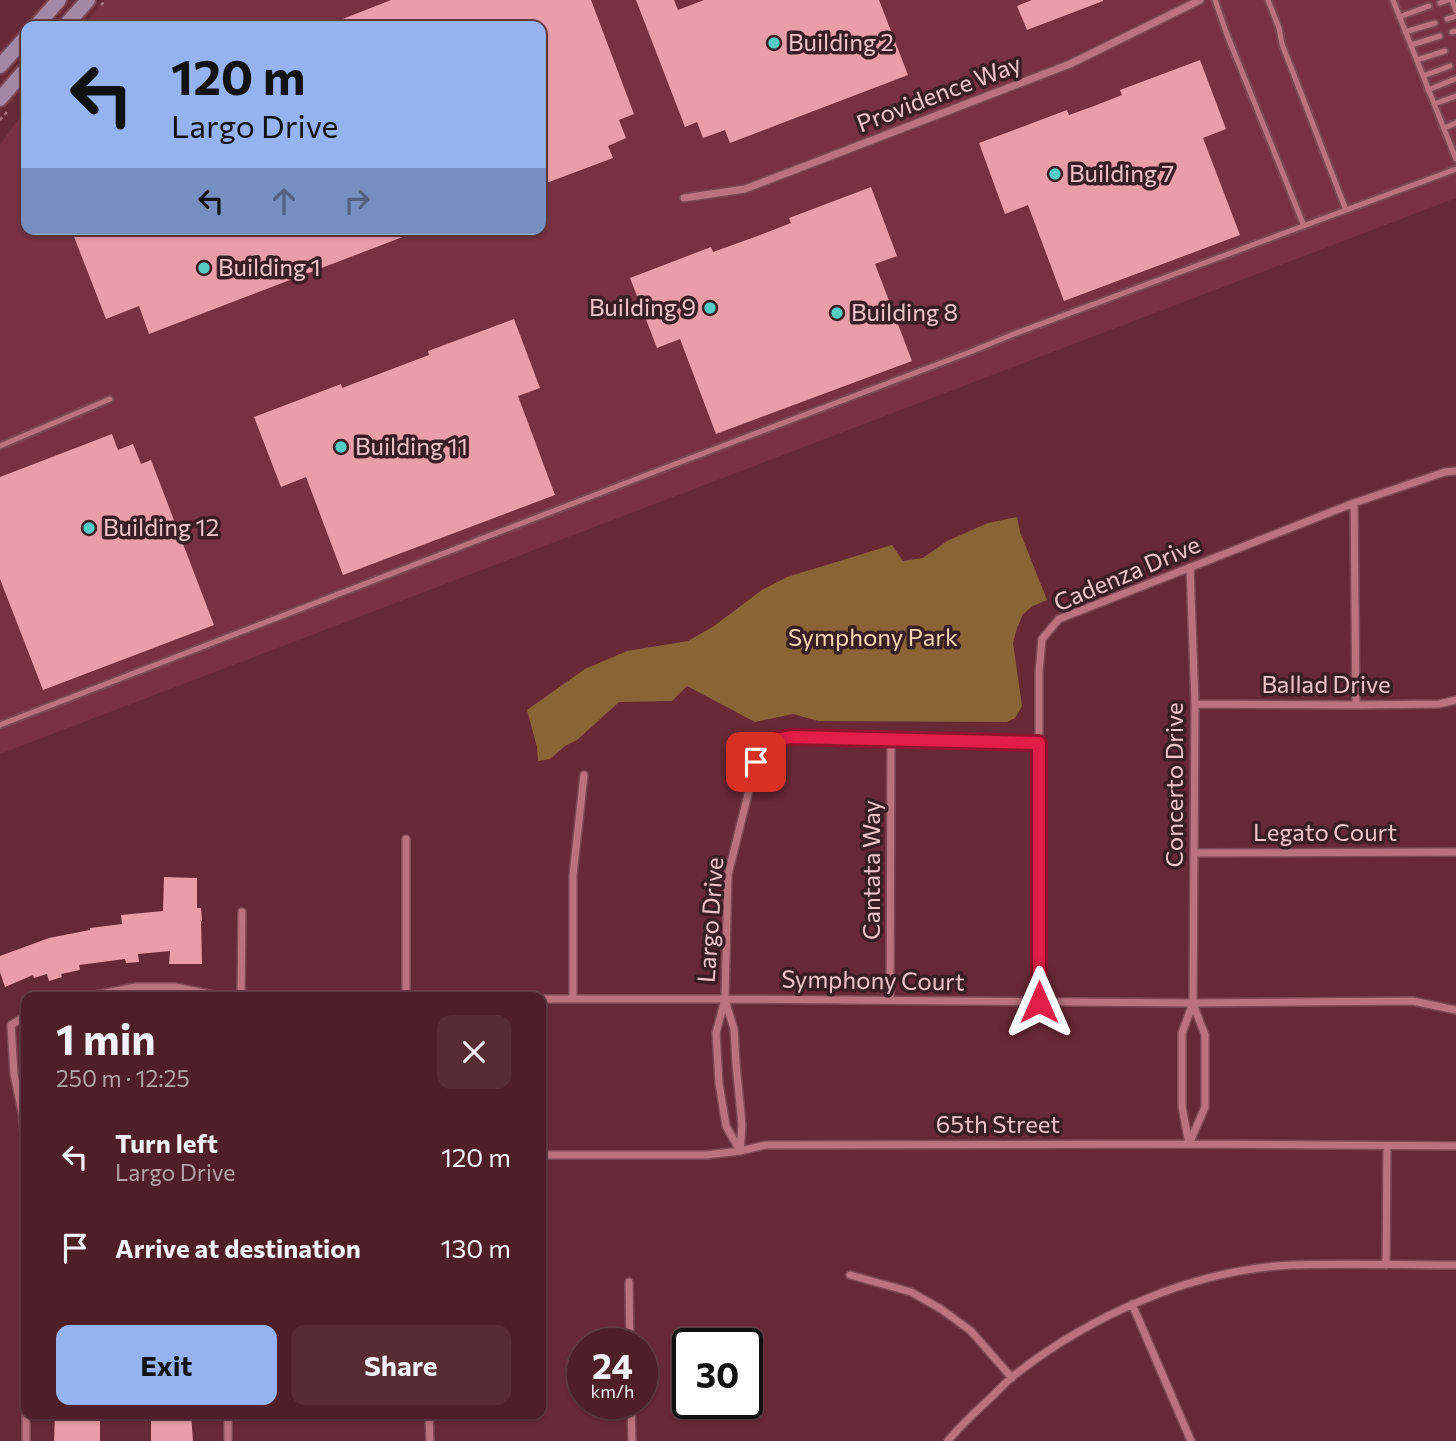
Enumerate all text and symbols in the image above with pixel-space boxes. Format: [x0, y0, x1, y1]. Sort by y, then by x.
place label: Building 2 [788, 27, 894, 56]
marker: Building 2 [766, 35, 782, 51]
text: 120 m [171, 45, 305, 105]
street label: Providence Way [852, 48, 1025, 137]
icon: left [56, 49, 147, 140]
text: Largo Drive [171, 105, 338, 145]
place label: Building 7 [1069, 158, 1174, 187]
marker: Building 7 [1047, 166, 1063, 182]
icon: left [192, 182, 230, 220]
icon: ahead [265, 182, 303, 220]
icon: right [338, 182, 376, 220]
place label: Building 1 [218, 252, 321, 281]
marker: Building 1 [196, 260, 212, 276]
place label: Building 9 [589, 292, 696, 321]
place label: Building 8 [851, 297, 958, 326]
marker: Building 9 [702, 300, 718, 316]
marker: Building 8 [829, 305, 845, 321]
place label: Building 11 [355, 431, 468, 460]
marker: Building 11 [333, 439, 349, 455]
place label: Building 12 [103, 512, 219, 541]
marker: Building 12 [81, 520, 97, 536]
street label: Cadenza Drive [1049, 529, 1204, 617]
park label: Symphony Park [788, 622, 958, 651]
street label: Ballad Drive [1261, 669, 1391, 698]
street label: Concerto Drive [1159, 702, 1188, 868]
pin [726, 732, 786, 792]
icon: arrive [737, 743, 775, 781]
street label: Cantata Way [856, 800, 885, 940]
street label: Legato Court [1253, 817, 1397, 846]
street label: Largo Drive [691, 856, 728, 984]
street label: Symphony Court [781, 963, 965, 996]
position arrow [1002, 965, 1076, 1039]
text: 1 min [56, 1012, 156, 1064]
button: close [437, 1015, 511, 1089]
text: 250 m · 12:25 [56, 1064, 190, 1092]
street label: 65th Street [936, 1109, 1060, 1138]
text: Turn left [115, 1127, 218, 1158]
icon: left [56, 1138, 94, 1176]
text: 120 m [441, 1141, 511, 1172]
text: Largo Drive [115, 1158, 235, 1186]
icon: arrive [56, 1229, 94, 1267]
text: Arrive at destination [115, 1232, 361, 1263]
text: 130 m [440, 1232, 511, 1263]
button: Exit [56, 1325, 277, 1405]
button: Share [291, 1325, 511, 1405]
speed limit sign: 30 [672, 1328, 763, 1419]
text: 24 [592, 1343, 633, 1386]
text: km/h [591, 1380, 634, 1402]

